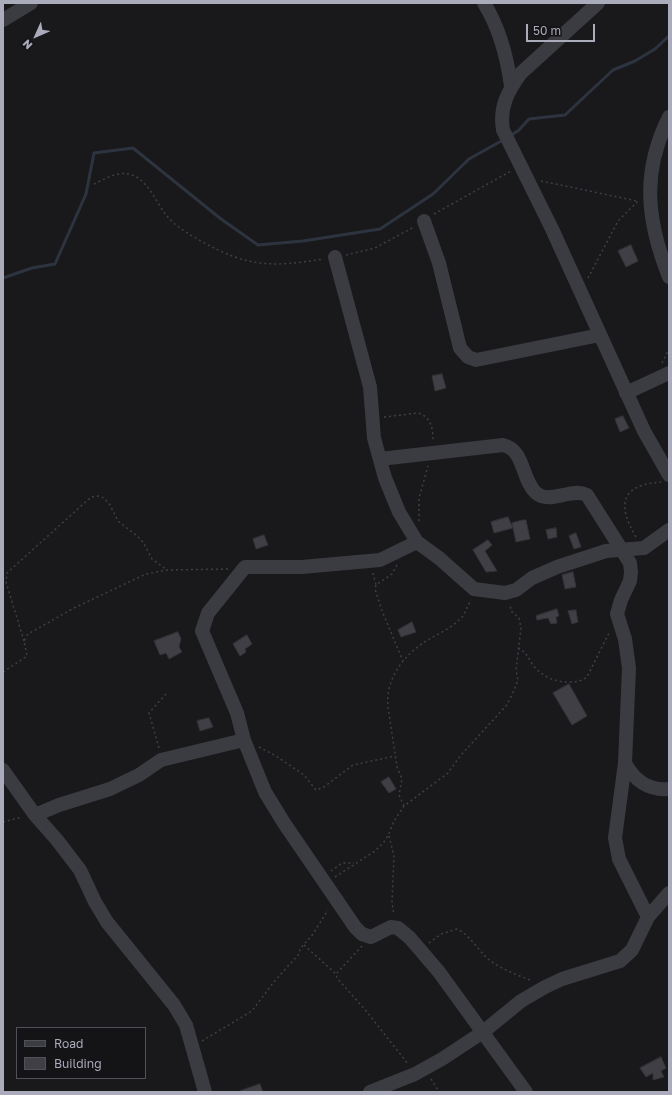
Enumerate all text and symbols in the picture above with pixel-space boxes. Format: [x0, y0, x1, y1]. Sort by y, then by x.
north arrow [16, 16, 56, 56]
scale bar [528, 16, 597, 42]
text: 50 m [533, 23, 561, 38]
text: N [20, 37, 35, 52]
legend [16, 1027, 146, 1079]
text: Road [54, 1036, 83, 1051]
text: Building [54, 1056, 102, 1071]

